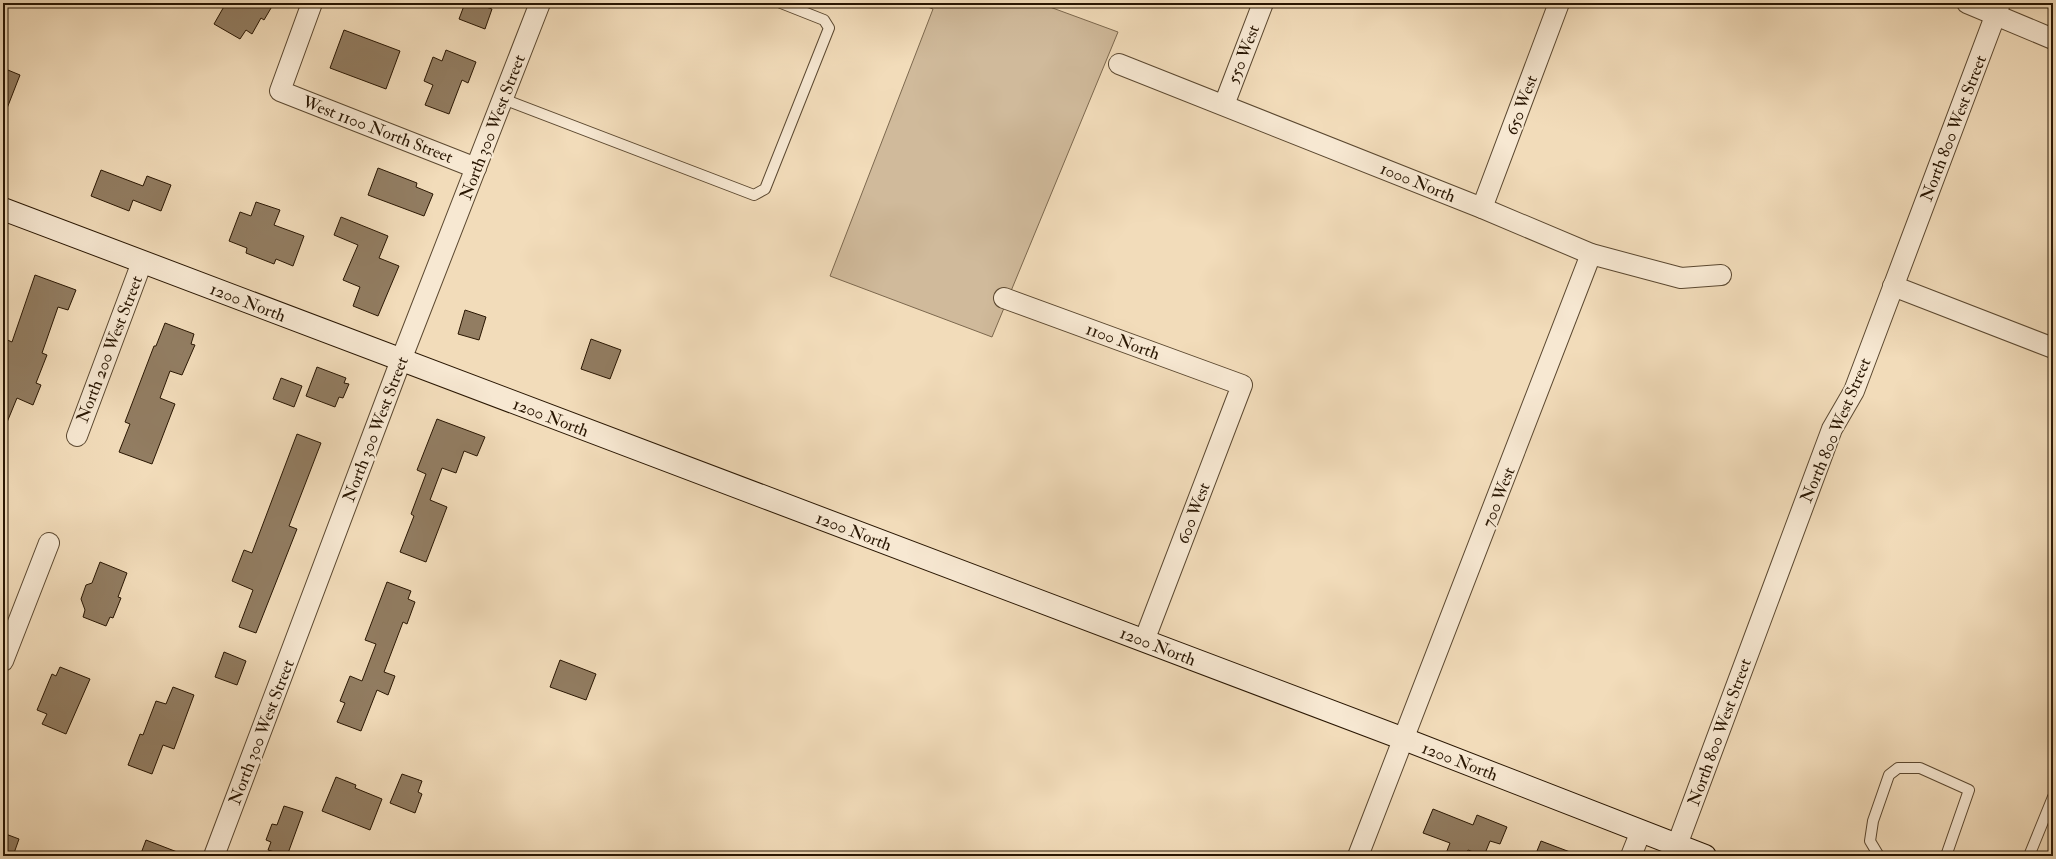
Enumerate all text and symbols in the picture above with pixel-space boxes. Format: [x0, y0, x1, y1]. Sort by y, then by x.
street label: 550 West [1223, 21, 1264, 87]
street label: North 300 West Street [455, 51, 530, 203]
street label: North 800 West Street [1916, 52, 1991, 204]
street label: 650 West [1501, 72, 1542, 138]
street label: West 1100 North Street [299, 91, 456, 168]
street label: 1000 North [1377, 158, 1459, 207]
street label: North 200 West Street [72, 272, 147, 426]
street label: 1200 North [207, 278, 289, 327]
street label: 1100 North [1083, 318, 1163, 364]
street label: North 300 West Street [338, 353, 413, 505]
street label: North 800 West Street [1795, 354, 1876, 506]
street label: 1200 North [510, 393, 592, 442]
street label: 700 West [1477, 464, 1520, 530]
street label: 600 West [1172, 479, 1215, 547]
street label: 1200 North [813, 507, 895, 556]
street label: 1200 North [1117, 622, 1199, 671]
street label: North 800 West Street [1683, 655, 1756, 809]
street label: North 300 West Street [224, 656, 299, 808]
street label: 1200 North [1419, 737, 1501, 786]

